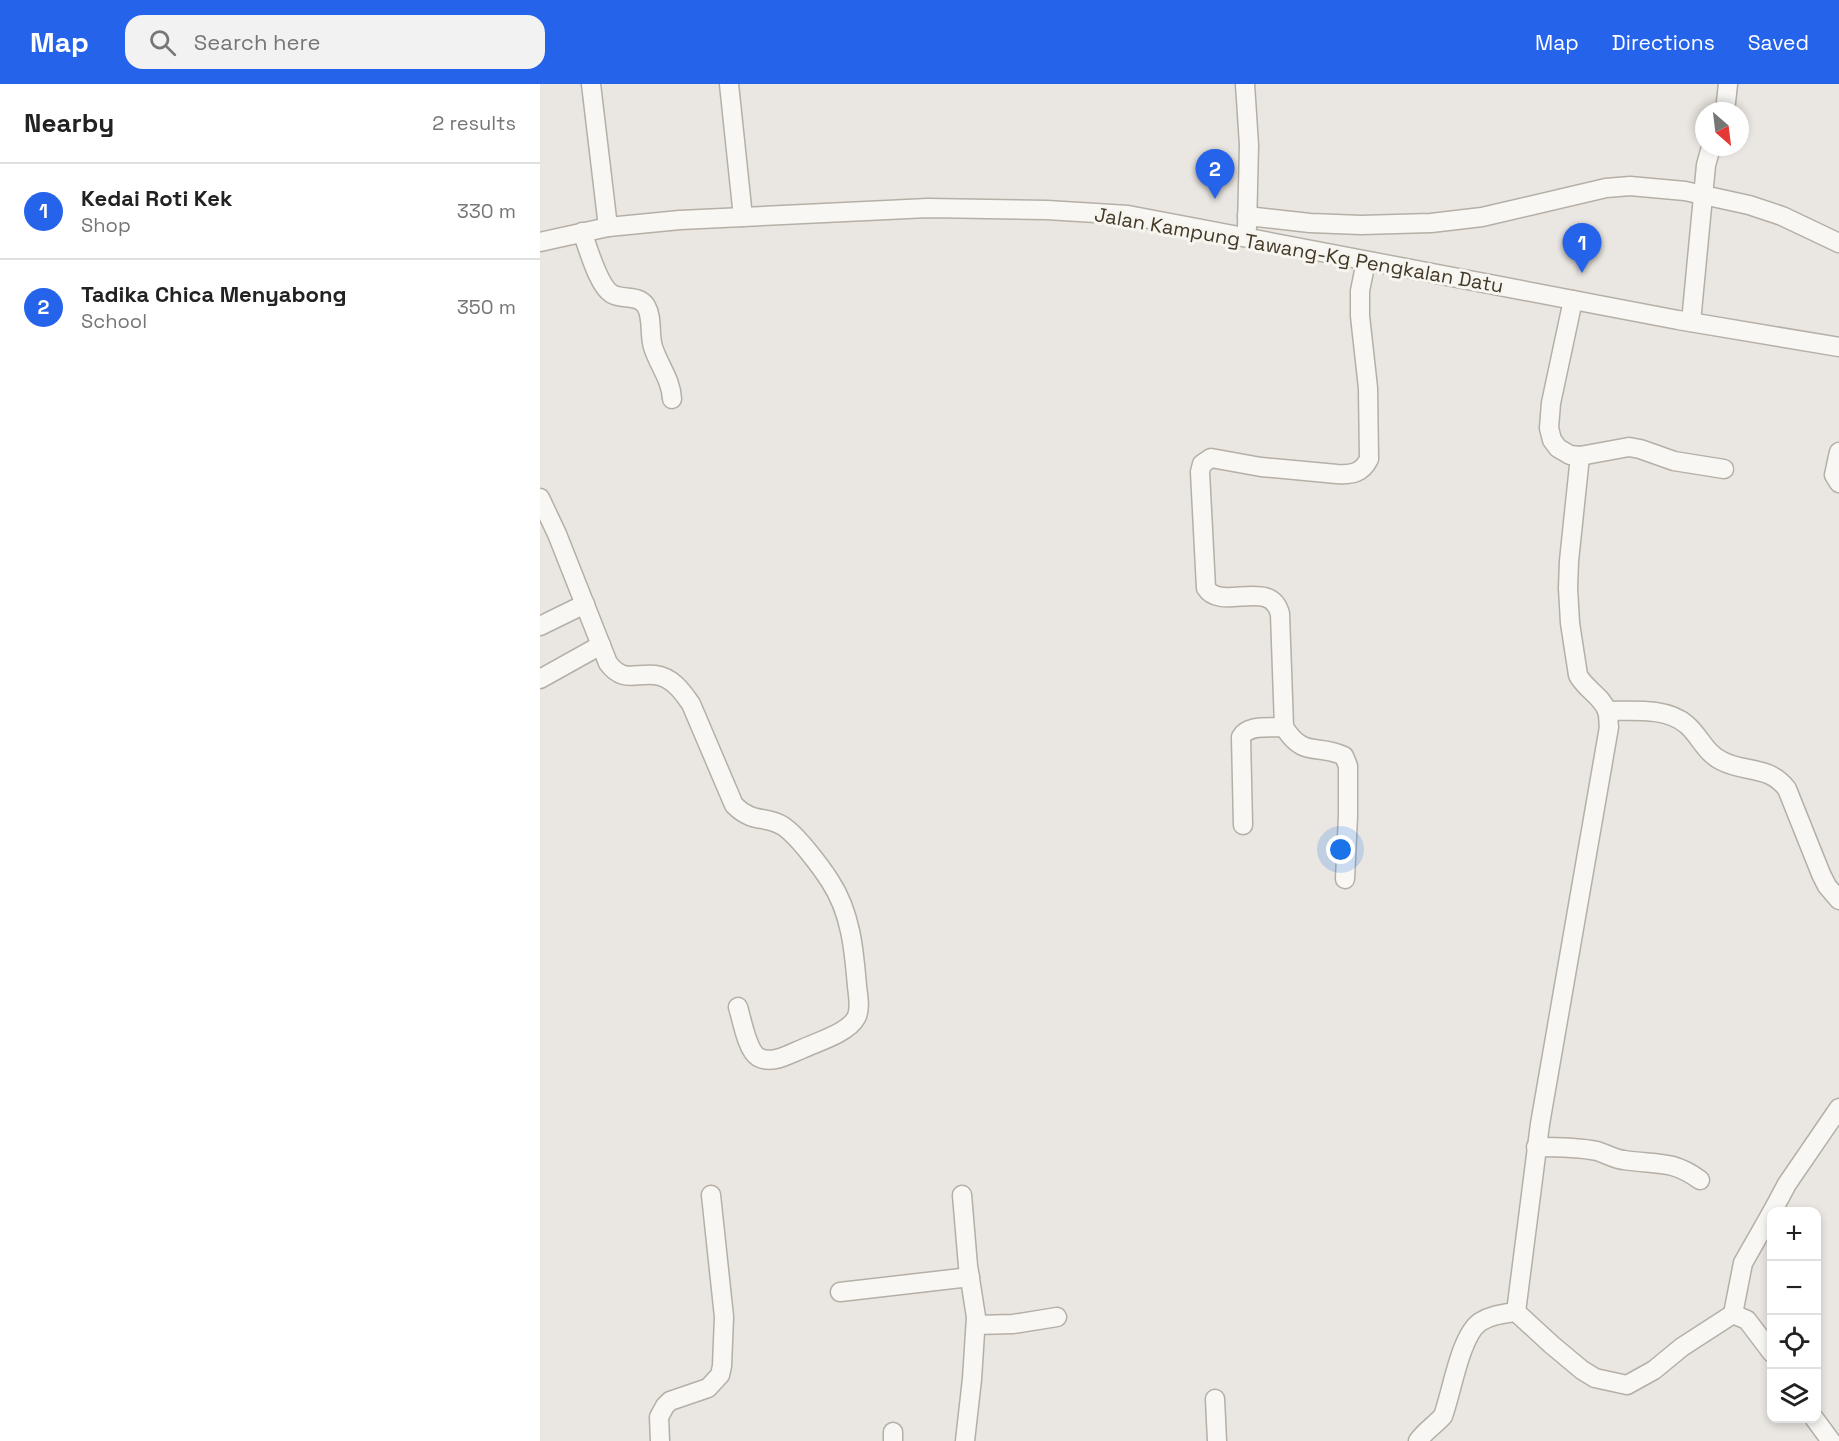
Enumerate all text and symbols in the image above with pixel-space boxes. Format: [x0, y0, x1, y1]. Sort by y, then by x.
search box [125, 15, 545, 69]
text: Map [30, 24, 89, 60]
icon: search [146, 26, 179, 59]
text: Search here [194, 28, 321, 56]
text: Map [1535, 29, 1579, 56]
text: Directions [1612, 29, 1715, 56]
text: Saved [1748, 29, 1809, 56]
north arrow [1695, 102, 1749, 156]
text: Nearby [24, 106, 114, 140]
text: 2 results [432, 110, 516, 136]
pin: 2 [1196, 150, 1234, 199]
text: Kedai Roti Kek [81, 184, 232, 212]
text: 1 [39, 198, 48, 224]
text: 330 m [457, 198, 516, 224]
street label: Jalan Kampung Tawang-Kg Pengkalan Datu [1092, 201, 1506, 299]
text: Shop [81, 212, 131, 238]
pin: 1 [1562, 224, 1602, 273]
text: Tadika Chica Menyabong [81, 280, 347, 308]
text: 2 [38, 294, 49, 320]
text: 350 m [457, 294, 516, 320]
text: School [81, 308, 147, 334]
your location [1326, 835, 1355, 864]
map controls [1767, 1207, 1821, 1423]
button: + [1767, 1207, 1821, 1261]
button: − [1767, 1261, 1821, 1315]
button: locate [1767, 1315, 1821, 1369]
button: layers [1767, 1369, 1821, 1423]

